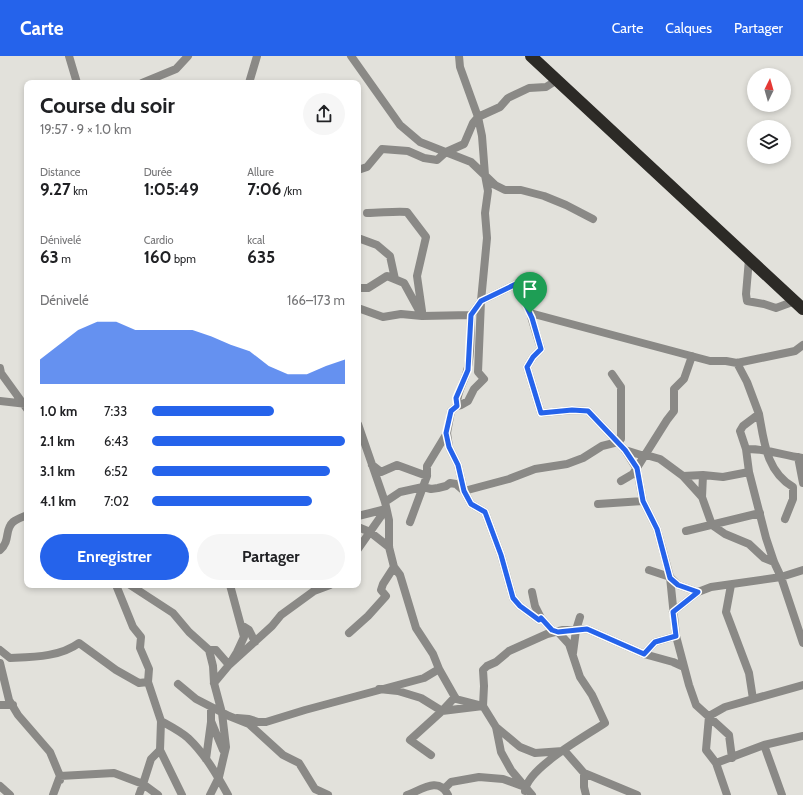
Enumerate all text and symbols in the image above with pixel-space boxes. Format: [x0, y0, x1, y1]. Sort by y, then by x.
text: Carte [20, 17, 64, 40]
text: Carte [612, 19, 643, 37]
text: Calques [665, 19, 712, 37]
text: Partager [734, 19, 783, 37]
north arrow [747, 68, 791, 112]
map controls [747, 68, 791, 164]
text: Course du soir [40, 92, 175, 119]
button: share [303, 93, 345, 135]
button: layers [747, 120, 791, 164]
text: 19:57 · 9 × 1.0 km [40, 121, 131, 137]
text: Distance [40, 165, 81, 179]
text: Durée [144, 165, 172, 179]
text: Allure [247, 165, 274, 179]
text: 9.27 [40, 179, 71, 199]
text: 1:05:49 [144, 179, 199, 199]
text: 7:06 [247, 179, 281, 199]
text: km [71, 184, 88, 198]
text: /km [281, 184, 302, 198]
text: Dénivelé [40, 233, 81, 247]
text: Cardio [144, 233, 174, 247]
text: kcal [247, 233, 265, 247]
text: 63 [40, 247, 59, 267]
text: 160 [144, 247, 172, 267]
text: 635 [247, 247, 275, 267]
text: m [59, 252, 71, 266]
text: bpm [172, 252, 196, 266]
pin [513, 272, 547, 313]
icon: arrive [519, 278, 541, 300]
text: Dénivelé [40, 292, 89, 308]
text: 166–173 m [287, 292, 345, 308]
text: 1.0 km [40, 403, 77, 419]
text: 7:33 [104, 403, 127, 419]
text: 2.1 km [40, 433, 75, 449]
text: 6:43 [104, 433, 129, 449]
text: 3.1 km [40, 463, 75, 479]
text: 6:52 [104, 463, 128, 479]
text: 4.1 km [40, 493, 76, 509]
text: 7:02 [104, 493, 129, 509]
button: Enregistrer [40, 534, 189, 580]
button: Partager [197, 534, 345, 580]

